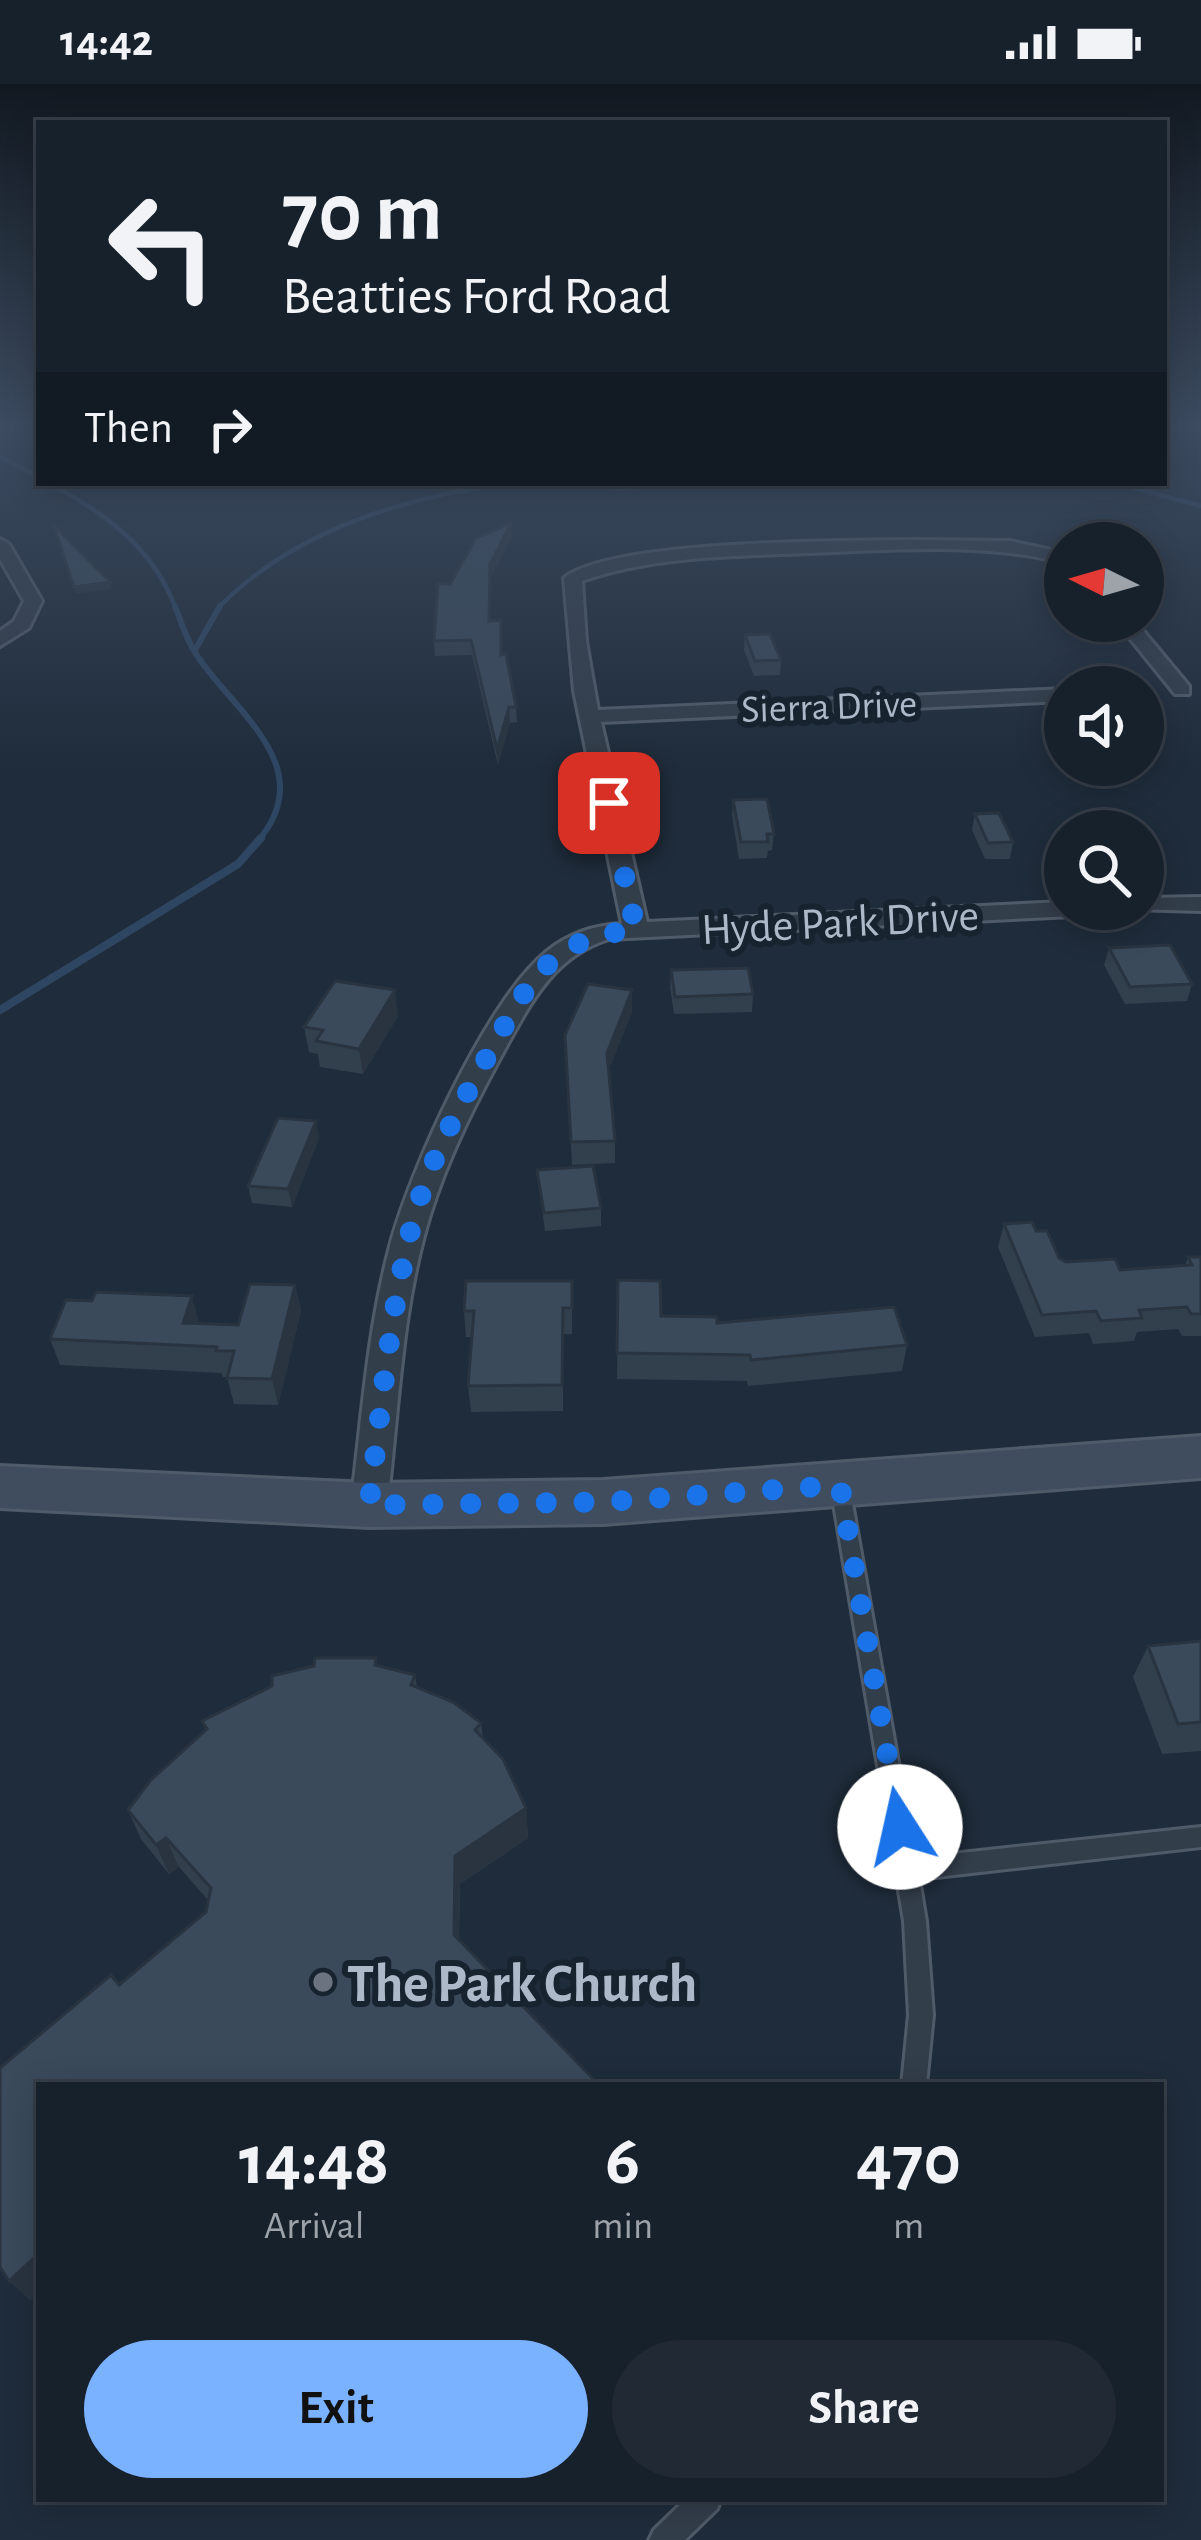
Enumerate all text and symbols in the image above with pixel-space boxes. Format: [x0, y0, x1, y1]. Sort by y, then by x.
text: 14:42 [60, 19, 153, 64]
icon: left [84, 168, 240, 324]
text: 70 m [282, 172, 443, 256]
text: Beatties Ford Road [282, 270, 671, 324]
icon: right [197, 396, 263, 462]
text: Then [84, 406, 173, 451]
north arrow [1044, 522, 1164, 642]
map controls [1044, 522, 1164, 930]
button: sound [1044, 666, 1164, 786]
street label: Sierra Drive [740, 685, 918, 730]
pin [558, 752, 660, 854]
icon: arrive [576, 770, 642, 836]
button: search [1044, 810, 1164, 930]
street label: Hyde Park Drive [700, 894, 980, 953]
position arrow [837, 1764, 963, 1890]
place label: The Park Church [347, 1958, 697, 2012]
marker: The Park Church [310, 1969, 336, 1995]
text: 14:48 [239, 2125, 389, 2197]
text: 6 [605, 2125, 640, 2197]
text: 470 [856, 2125, 961, 2197]
text: Arrival [264, 2207, 364, 2246]
text: min [592, 2207, 653, 2246]
text: m [893, 2207, 924, 2246]
button: Exit [84, 2340, 588, 2478]
button: Share [612, 2340, 1116, 2478]

